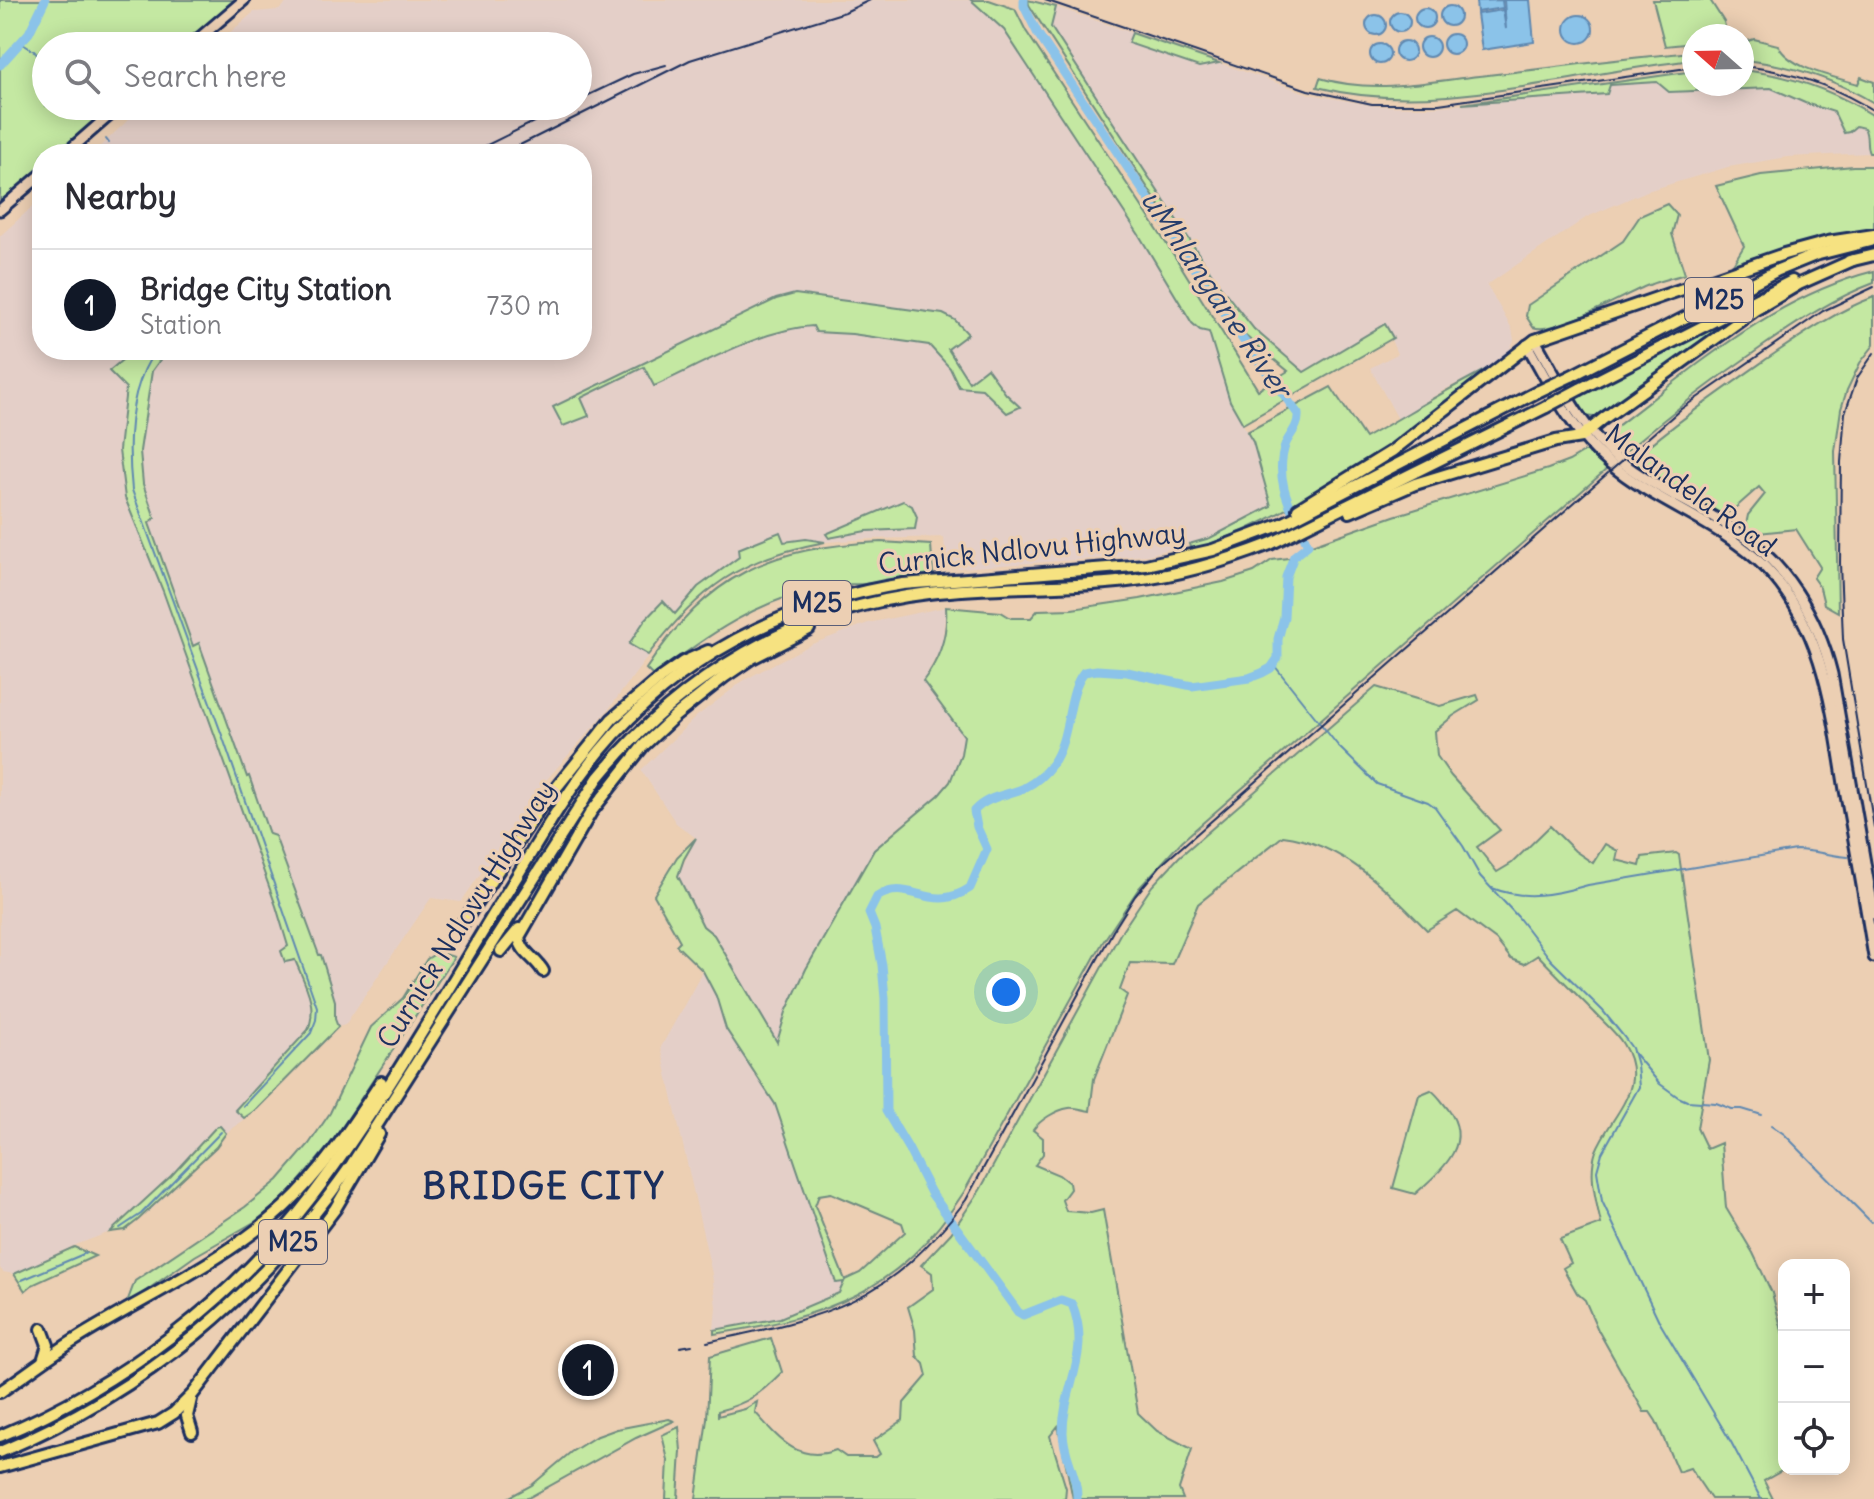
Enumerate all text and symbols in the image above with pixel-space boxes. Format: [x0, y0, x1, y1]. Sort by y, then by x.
north arrow [1682, 24, 1754, 96]
search box [32, 32, 592, 120]
icon: search [60, 54, 104, 98]
text: Search here [124, 57, 287, 95]
text: Nearby [64, 175, 177, 218]
water label: uMhlangane River [1133, 182, 1303, 408]
text: Bridge City Station [140, 270, 392, 308]
road number: M25 [1685, 278, 1753, 322]
text: 1 [85, 289, 95, 322]
text: 730 m [486, 289, 560, 322]
text: Station [140, 308, 222, 341]
street label: Malandela Road [1598, 416, 1784, 564]
street label: Curnick Ndlovu Highway [876, 514, 1188, 582]
road number: M25 [783, 581, 851, 625]
street label: Curnick Ndlovu Highway [369, 773, 563, 1055]
your location [986, 972, 1026, 1012]
district label: BRIDGE CITY [422, 1164, 666, 1209]
road number: M25 [259, 1220, 327, 1264]
map controls [1778, 1259, 1850, 1475]
button: + [1778, 1259, 1850, 1331]
button: − [1778, 1331, 1850, 1403]
pin: 1 [562, 1340, 614, 1400]
button: locate [1778, 1403, 1850, 1475]

